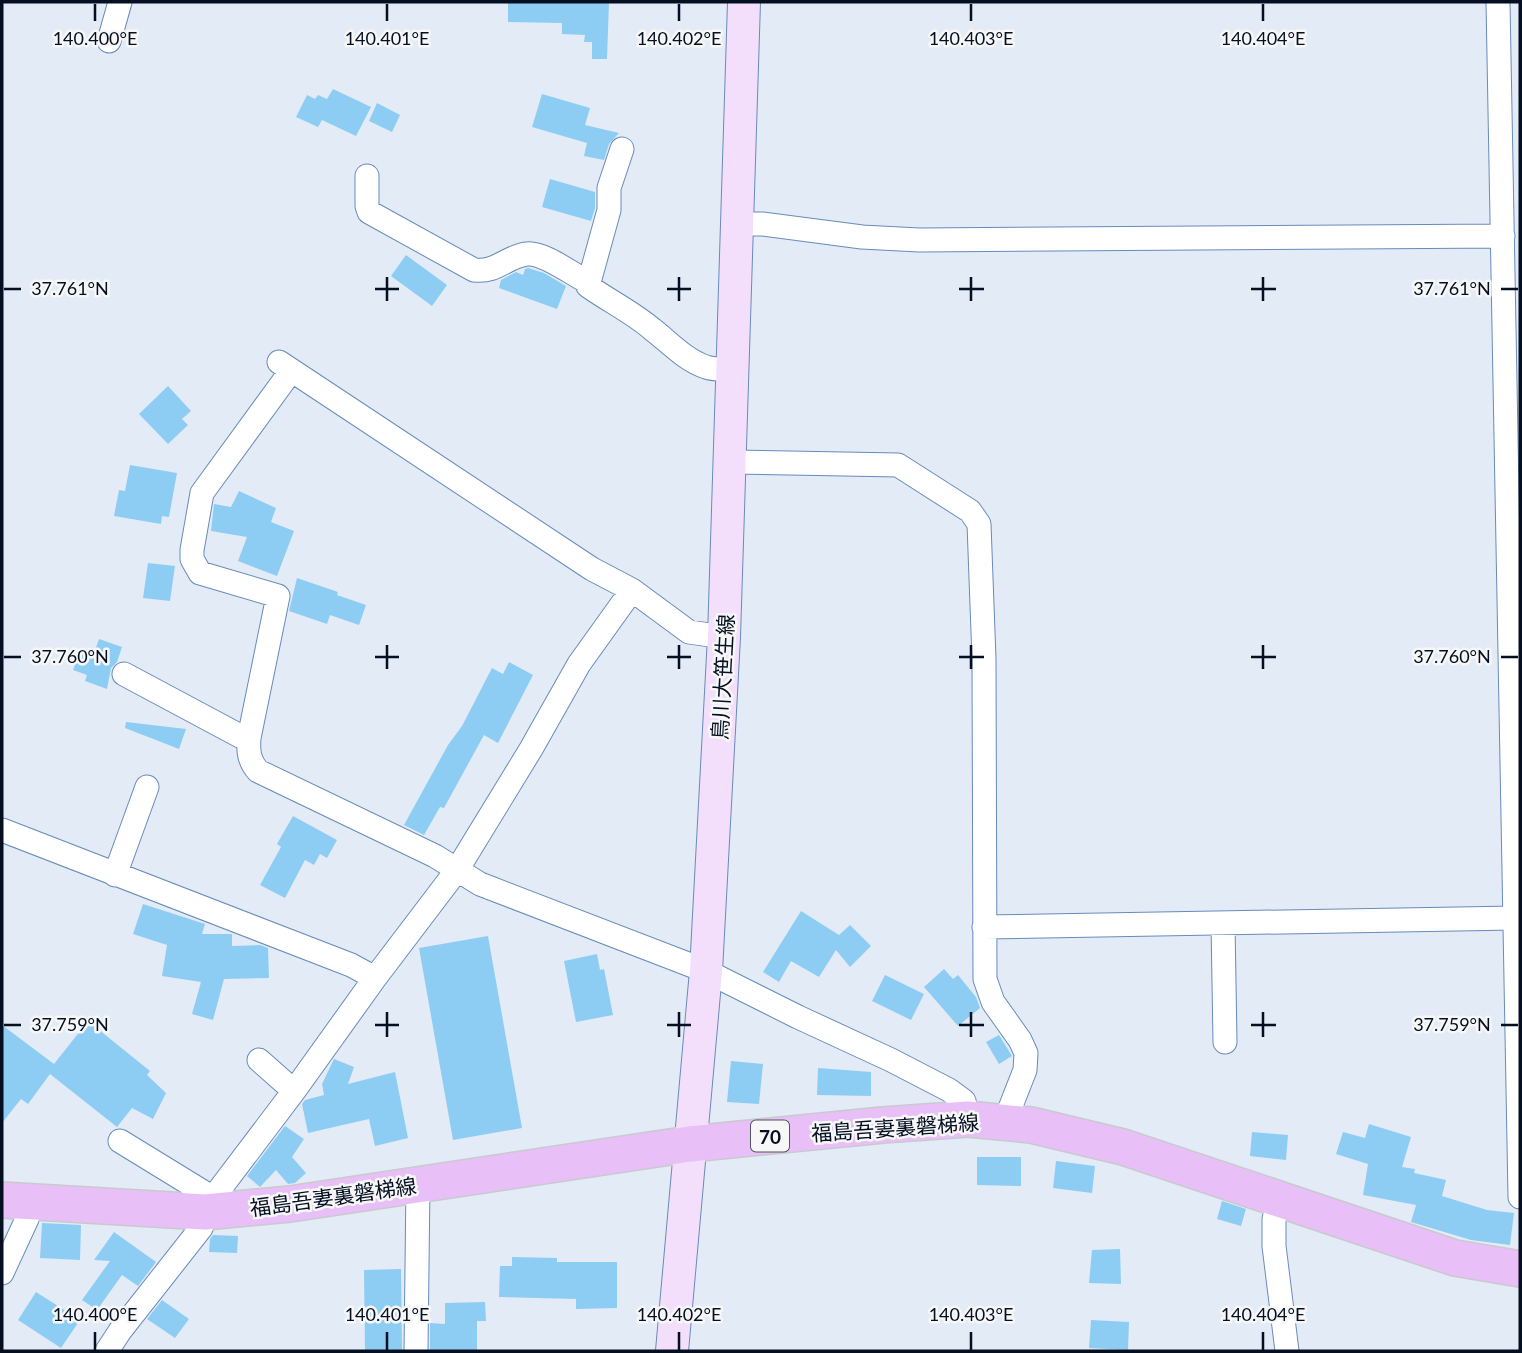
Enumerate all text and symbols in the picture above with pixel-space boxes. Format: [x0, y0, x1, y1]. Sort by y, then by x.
text: 140.400°E [53, 27, 137, 49]
text: 140.401°E [345, 27, 429, 49]
text: 140.402°E [637, 27, 721, 49]
text: 140.403°E [929, 27, 1013, 49]
text: 140.404°E [1221, 27, 1305, 49]
text: 37.761°N [31, 277, 109, 299]
text: 37.761°N [1413, 277, 1491, 299]
street label: 鳥川大笹生線 [706, 613, 738, 741]
text: 37.760°N [31, 645, 109, 667]
text: 37.760°N [1413, 645, 1491, 667]
text: 37.759°N [31, 1013, 109, 1035]
text: 37.759°N [1413, 1013, 1491, 1035]
street label: 福島吾妻裏磐梯線 [810, 1109, 980, 1145]
road number: 70 [751, 1120, 789, 1152]
street label: 福島吾妻裏磐梯線 [248, 1172, 418, 1220]
text: 140.400°E [53, 1303, 137, 1325]
text: 140.401°E [345, 1303, 429, 1325]
text: 140.402°E [637, 1303, 721, 1325]
text: 140.403°E [929, 1303, 1013, 1325]
text: 140.404°E [1221, 1303, 1305, 1325]

